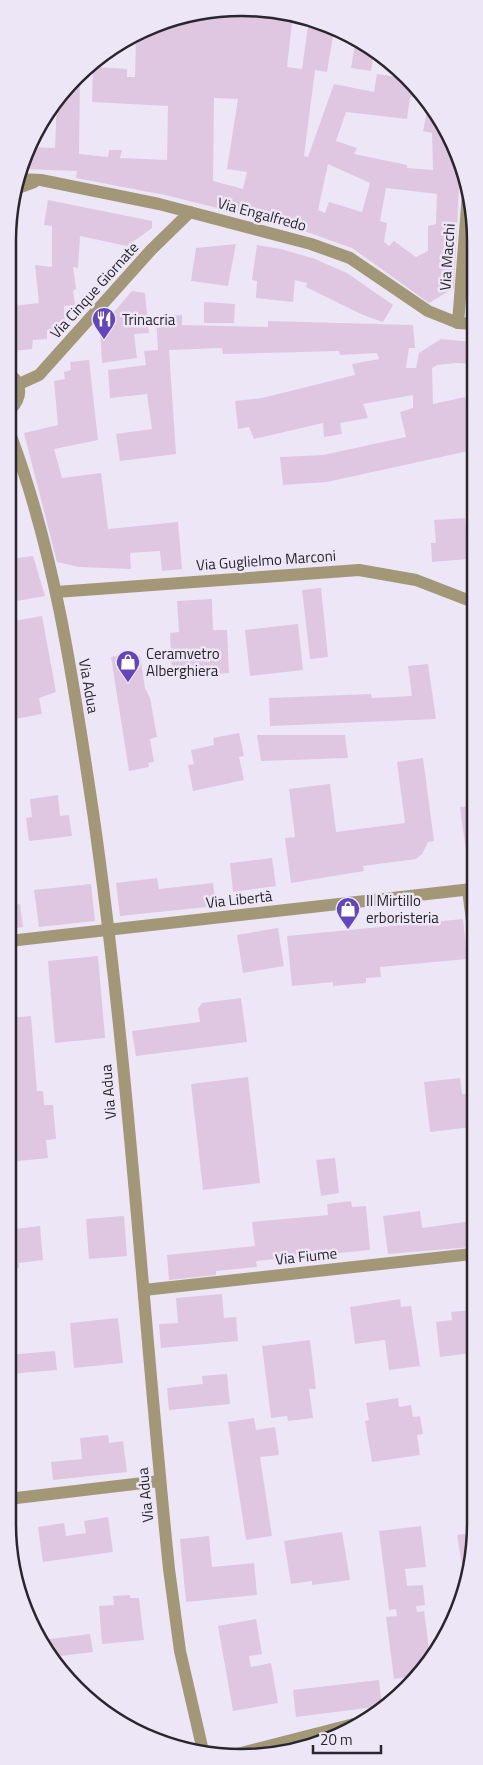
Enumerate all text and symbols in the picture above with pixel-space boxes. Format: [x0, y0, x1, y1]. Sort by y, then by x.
street label: Via Engalfredo [215, 191, 309, 237]
street label: Via Macchi [433, 223, 461, 291]
street label: Via Cinque Giornate [44, 237, 144, 343]
restaurant icon: Trinacria [91, 306, 117, 340]
place label: Trinacria [122, 308, 176, 331]
street label: Via Guglielmo Marconi [195, 544, 337, 576]
place label: Ceramvetro Alberghiera [146, 642, 220, 682]
shop icon: Ceramvetro Alberghiera [115, 649, 141, 683]
street label: Via Adua [73, 657, 105, 716]
street label: Via Libertà [205, 884, 274, 914]
place label: Il Mirtillo erboristeria [366, 889, 439, 929]
shop icon: Il Mirtillo erboristeria [335, 896, 361, 930]
street label: Via Adua [94, 1063, 122, 1120]
street label: Via Fiume [274, 1241, 338, 1271]
street label: Via Adua [131, 1466, 159, 1524]
scale bar [313, 1722, 380, 1754]
text: 20 m [320, 1728, 353, 1751]

